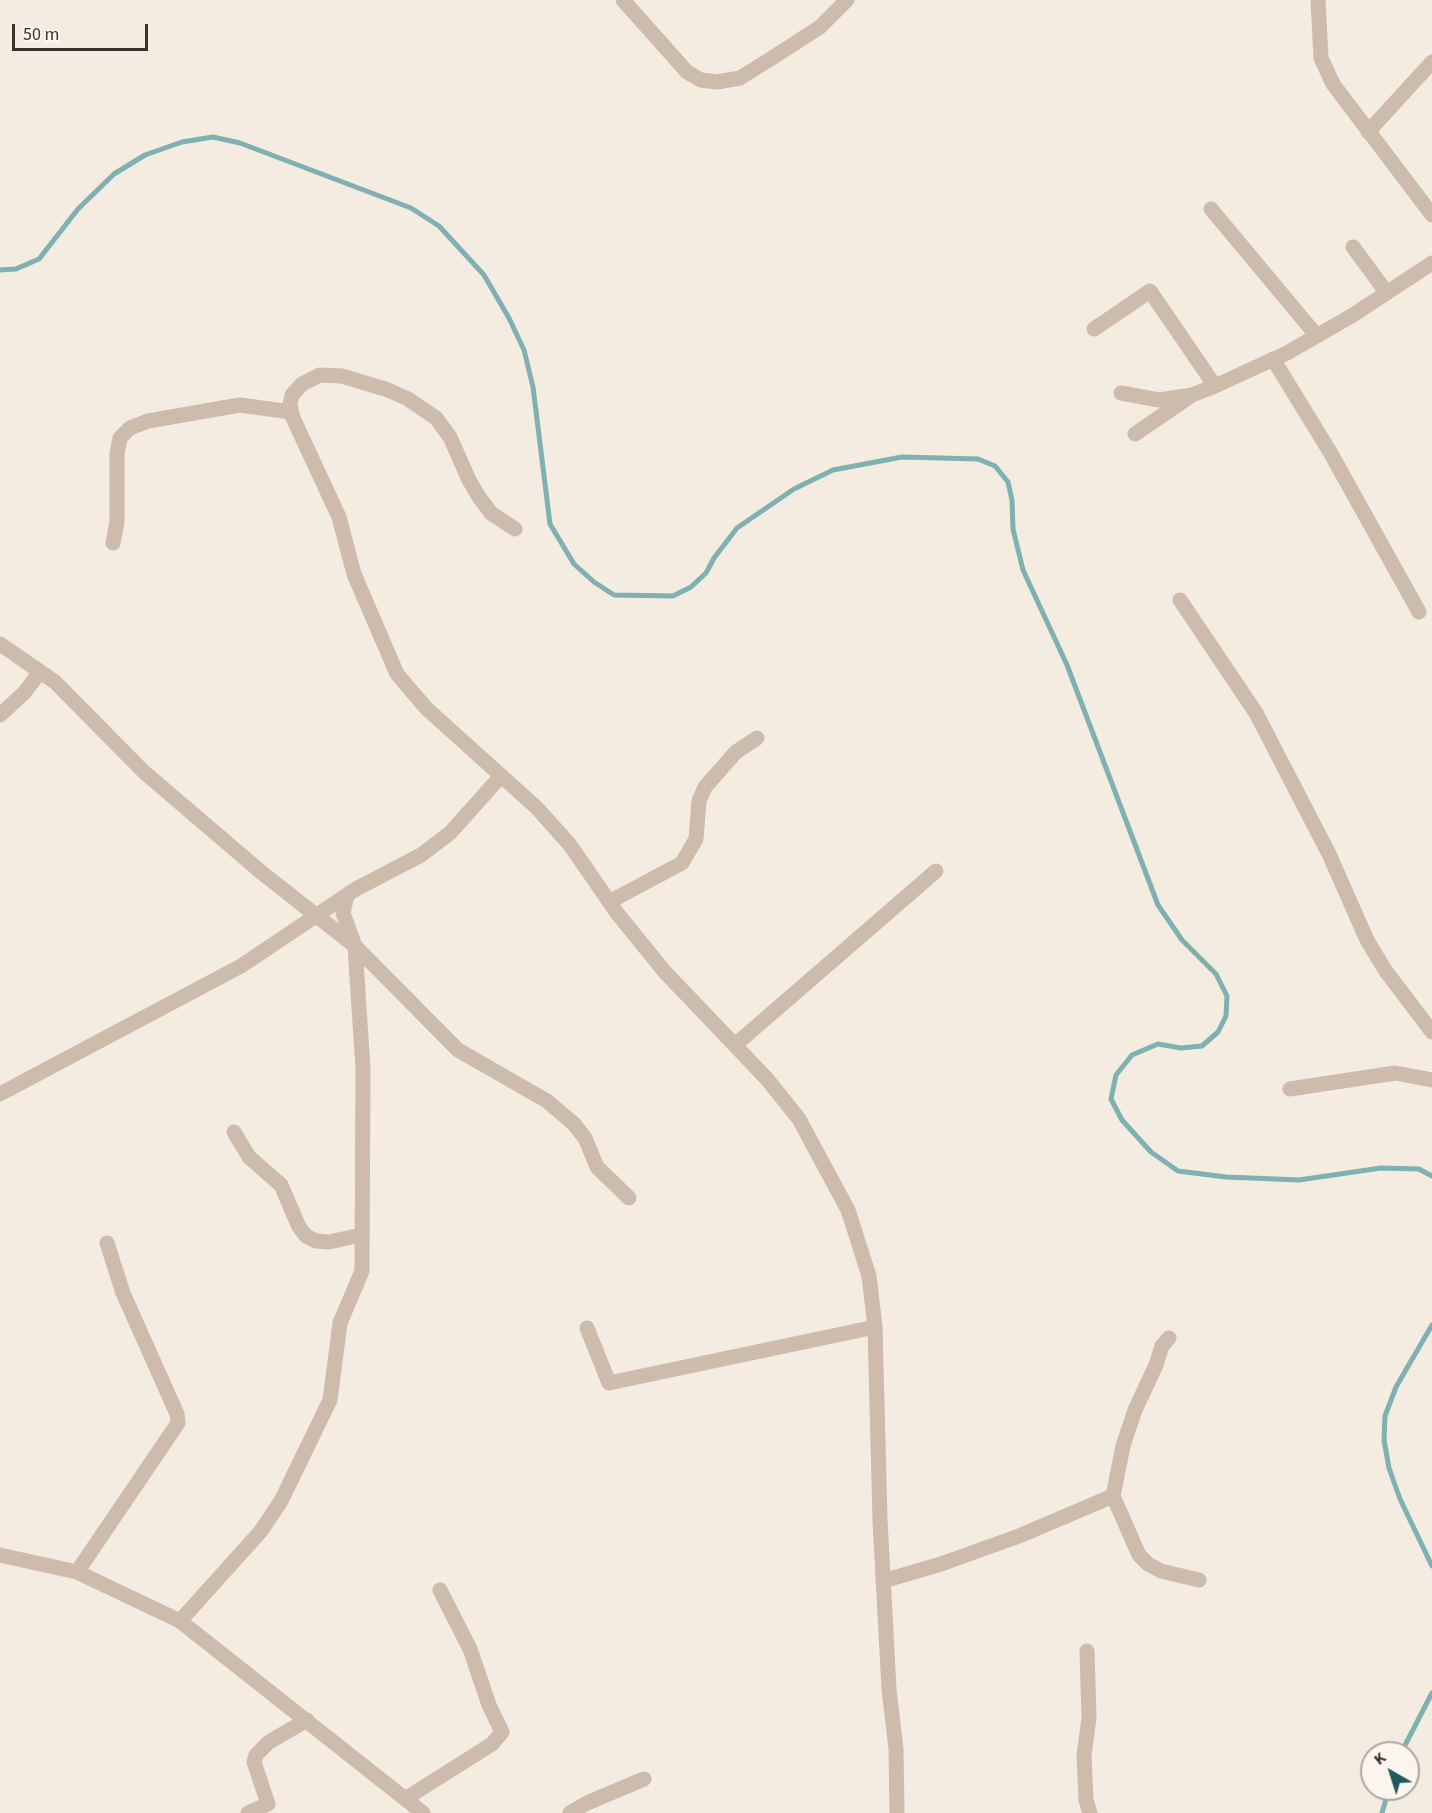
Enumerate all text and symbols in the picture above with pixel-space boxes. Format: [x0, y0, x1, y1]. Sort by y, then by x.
scale bar [15, 12, 152, 50]
text: 50 m [23, 22, 59, 47]
north arrow [1360, 1741, 1420, 1801]
text: K [1369, 1747, 1391, 1770]

